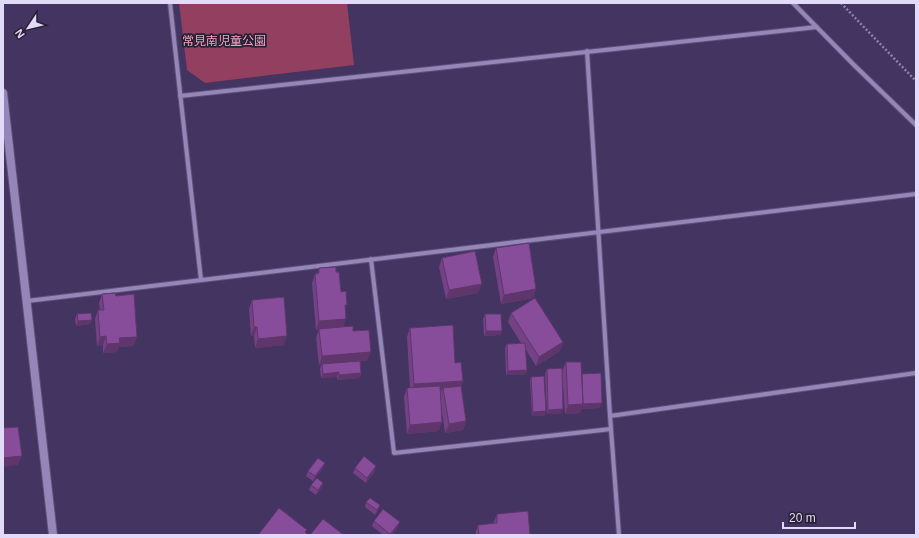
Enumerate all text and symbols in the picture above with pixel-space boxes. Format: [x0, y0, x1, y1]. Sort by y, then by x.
north arrow [8, 8, 48, 48]
text: N [13, 27, 27, 40]
park label: 常見南児童公園 [182, 34, 266, 48]
scale bar [783, 504, 855, 530]
text: 20 m [789, 511, 816, 525]

